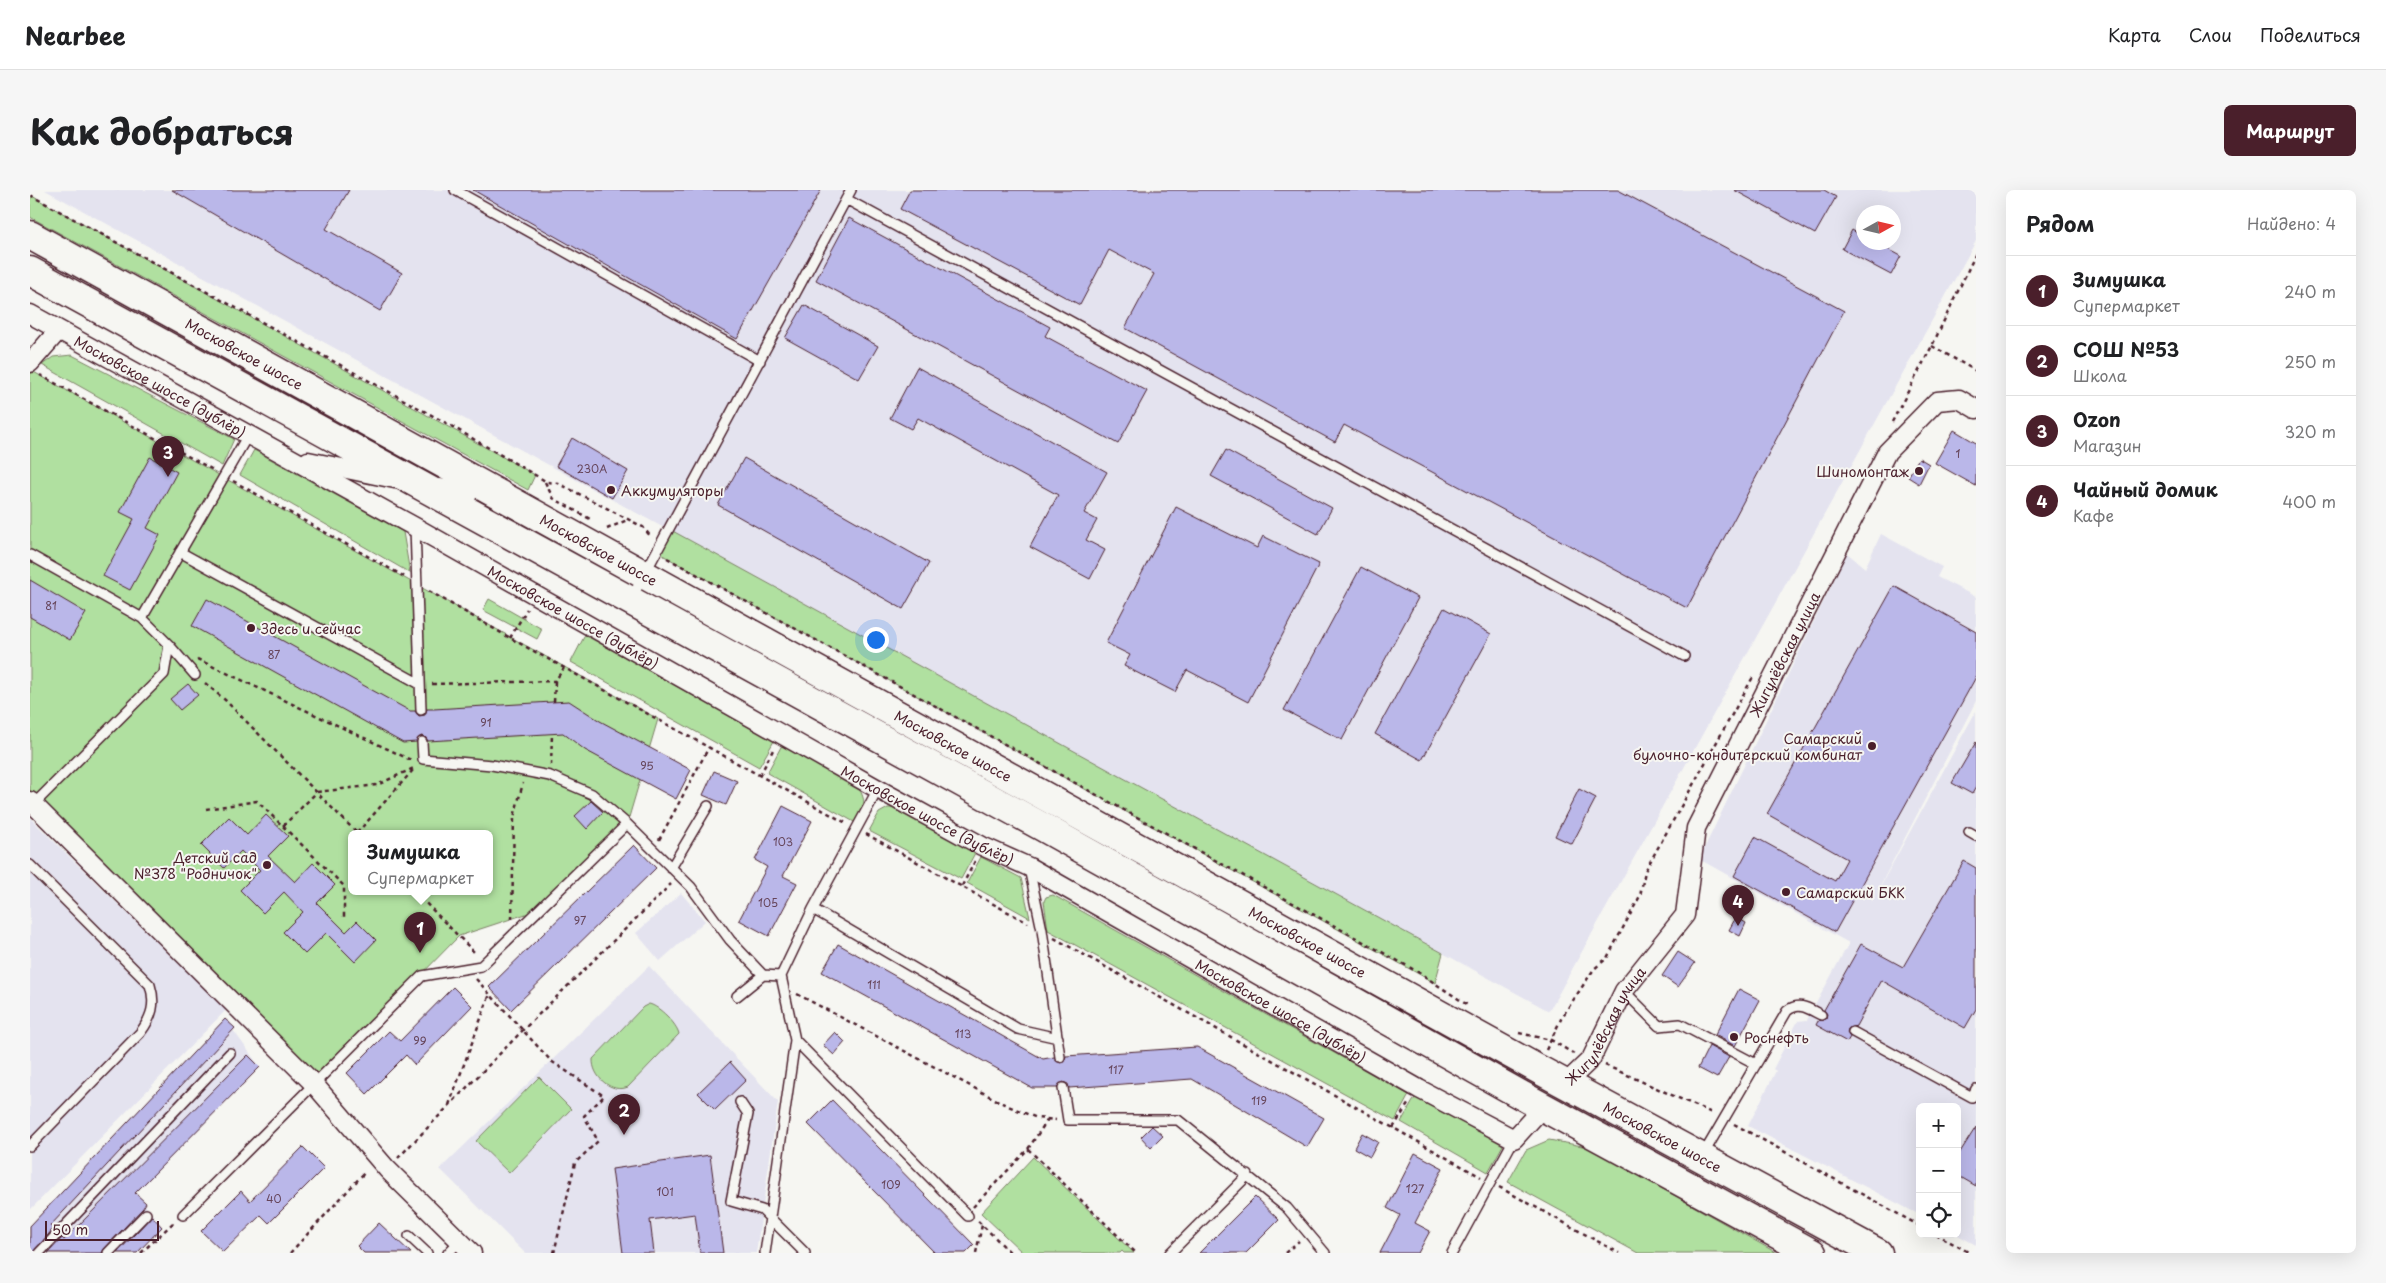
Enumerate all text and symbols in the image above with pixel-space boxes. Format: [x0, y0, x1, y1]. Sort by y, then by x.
text: Nearbee [25, 17, 126, 53]
text: Карта [2108, 21, 2161, 48]
text: Слои [2189, 21, 2232, 48]
text: Поделиться [2260, 21, 2361, 48]
text: Как добраться [30, 104, 294, 157]
button: Маршрут [2224, 105, 2356, 156]
north arrow [1856, 205, 1901, 250]
text: Рядом [2026, 207, 2094, 239]
text: Найдено: 4 [2247, 211, 2336, 235]
text: Зимушка [2073, 265, 2166, 293]
text: 1 [2038, 279, 2046, 303]
text: 240 m [2284, 279, 2336, 303]
text: Супермаркет [2073, 293, 2180, 317]
street label: Московское шоссе [182, 313, 307, 395]
street label: Московское шоссе (дублёр) [71, 330, 250, 442]
text: СОШ №53 [2073, 335, 2179, 363]
text: 2 [2036, 349, 2048, 373]
text: 250 m [2285, 349, 2336, 373]
text: Школа [2073, 363, 2127, 387]
text: Ozon [2073, 405, 2121, 433]
text: 3 [2037, 419, 2047, 443]
text: 320 m [2285, 419, 2336, 443]
text: Магазин [2073, 433, 2142, 457]
pin: 3 [152, 436, 184, 477]
house number: 1 [1956, 445, 1961, 462]
house number: 230A [577, 460, 607, 477]
place label: Шиномонтаж [1816, 461, 1910, 482]
marker: Шиномонтаж [1913, 465, 1925, 477]
text: Чайный домик [2073, 475, 2218, 503]
place label: Аккумуляторы [621, 480, 724, 501]
marker: Аккумуляторы [605, 484, 617, 496]
text: 4 [2037, 489, 2047, 513]
text: 400 m [2283, 489, 2336, 513]
text: Кафе [2073, 503, 2114, 527]
street label: Московское шоссе [536, 509, 661, 591]
street label: Московское шоссе (дублёр) [484, 560, 663, 673]
street label: Жигулёвская улица [1743, 588, 1825, 721]
house number: 81 [45, 597, 57, 614]
place label: Здесь и сейчас [261, 618, 361, 639]
marker: Здесь и сейчас [245, 622, 257, 634]
your location [863, 627, 889, 653]
house number: 87 [268, 646, 280, 663]
street label: Московское шоссе [891, 705, 1016, 787]
house number: 91 [480, 714, 492, 731]
place label: Самарский булочно-кондитерский комбинат [1633, 728, 1863, 765]
marker: Самарский булочно-кондитерский комбинат [1866, 740, 1878, 752]
house number: 95 [640, 757, 654, 774]
street label: Московское шоссе (дублёр) [837, 760, 1017, 870]
popup [348, 830, 493, 895]
house number: 103 [773, 833, 793, 850]
text: Зимушка [367, 837, 460, 865]
place label: Детский сад №378 "Родничок" [134, 847, 257, 884]
marker: Детский сад №378 "Родничок" [261, 859, 273, 871]
text: Супермаркет [367, 865, 474, 889]
place label: Самарский БКК [1796, 882, 1905, 903]
pin: 4 [1722, 885, 1754, 926]
marker: Самарский БКК [1780, 886, 1792, 898]
house number: 105 [758, 894, 778, 911]
street label: Московское шоссе [1245, 901, 1370, 983]
pin: 1 [404, 912, 436, 953]
house number: 97 [574, 912, 586, 929]
street label: Московское шоссе (дублёр) [1192, 953, 1370, 1067]
street label: Жигулёвская улица [1559, 962, 1650, 1090]
house number: 111 [867, 976, 881, 993]
house number: 113 [955, 1025, 971, 1042]
place label: Роснефть [1744, 1027, 1809, 1048]
marker: Роснефть [1728, 1031, 1740, 1043]
house number: 99 [413, 1032, 427, 1049]
house number: 117 [1108, 1061, 1124, 1078]
house number: 119 [1251, 1092, 1267, 1109]
pin: 2 [608, 1094, 640, 1135]
street label: Московское шоссе [1600, 1096, 1725, 1177]
map controls [1916, 1103, 1961, 1238]
button: + [1916, 1103, 1961, 1148]
button: − [1916, 1148, 1961, 1193]
house number: 109 [881, 1176, 901, 1193]
house number: 127 [1406, 1180, 1424, 1197]
house number: 101 [656, 1183, 674, 1200]
house number: 40 [266, 1190, 282, 1207]
button: locate [1916, 1193, 1961, 1238]
scale bar [45, 1218, 159, 1241]
text: 50 m [52, 1219, 88, 1240]

